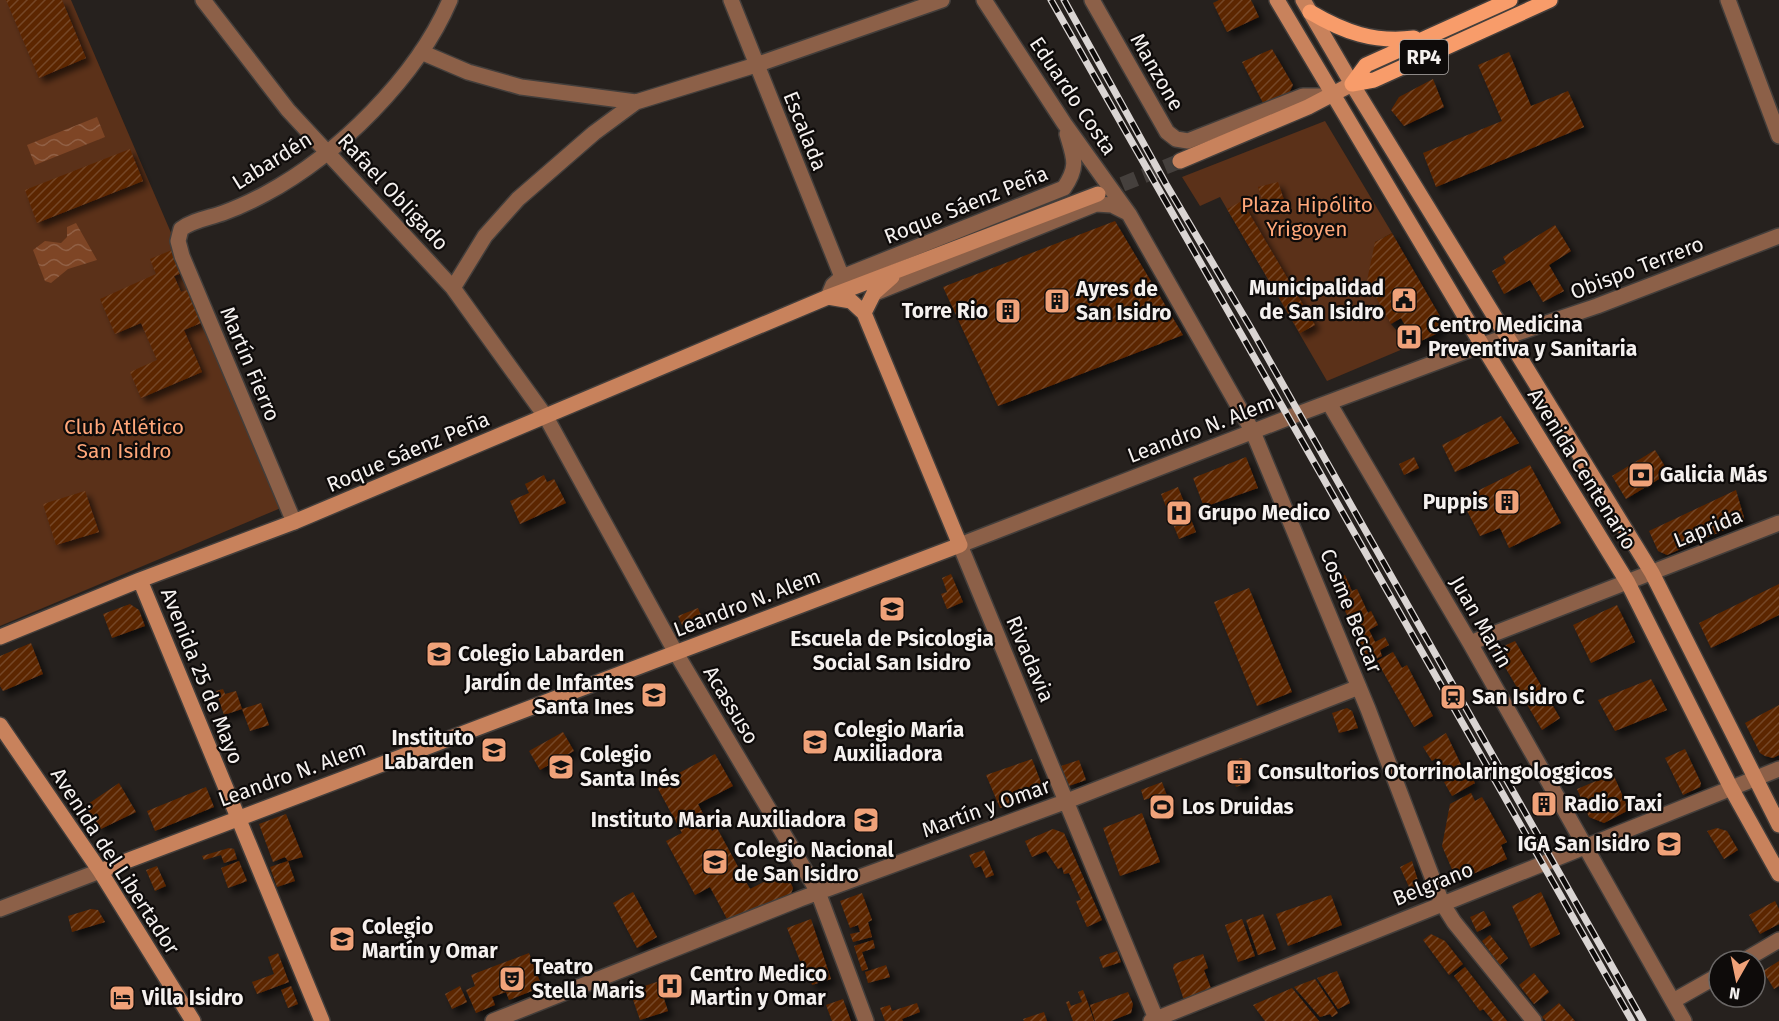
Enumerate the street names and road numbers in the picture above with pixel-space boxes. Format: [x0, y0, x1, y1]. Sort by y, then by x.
street label: Manzone [1124, 29, 1190, 115]
street label: Eduardo Costa [1024, 32, 1122, 160]
road number: RP4 [1400, 40, 1448, 74]
street label: Escalada [777, 87, 833, 175]
street label: Labardén [227, 126, 317, 196]
street label: Rafael Obligado [332, 128, 454, 256]
street label: Roque Sáenz Peña [880, 160, 1052, 250]
street label: Obispo Terrero [1567, 231, 1707, 305]
street label: Martín Fierro [214, 303, 286, 425]
street label: Avenida Centenario [1522, 384, 1642, 554]
street label: Leandro N. Alem [1124, 389, 1278, 469]
street label: Roque Sáenz Peña [323, 406, 493, 498]
street label: Laprida [1670, 502, 1746, 554]
street label: Cosme Beccar [1314, 545, 1388, 677]
street label: Leandro N. Alem [670, 563, 824, 643]
street label: Juan Marín [1444, 571, 1518, 673]
street label: Avenida 25 de Mayo [155, 584, 249, 768]
street label: Rivadavia [1000, 612, 1060, 706]
street label: Acassuso [698, 661, 764, 749]
street label: Leandro N. Alem [215, 735, 369, 813]
street label: Avenida del Libertador [45, 763, 185, 959]
street label: Martín y Omar [918, 773, 1054, 843]
street label: Belgrano [1389, 856, 1477, 912]

